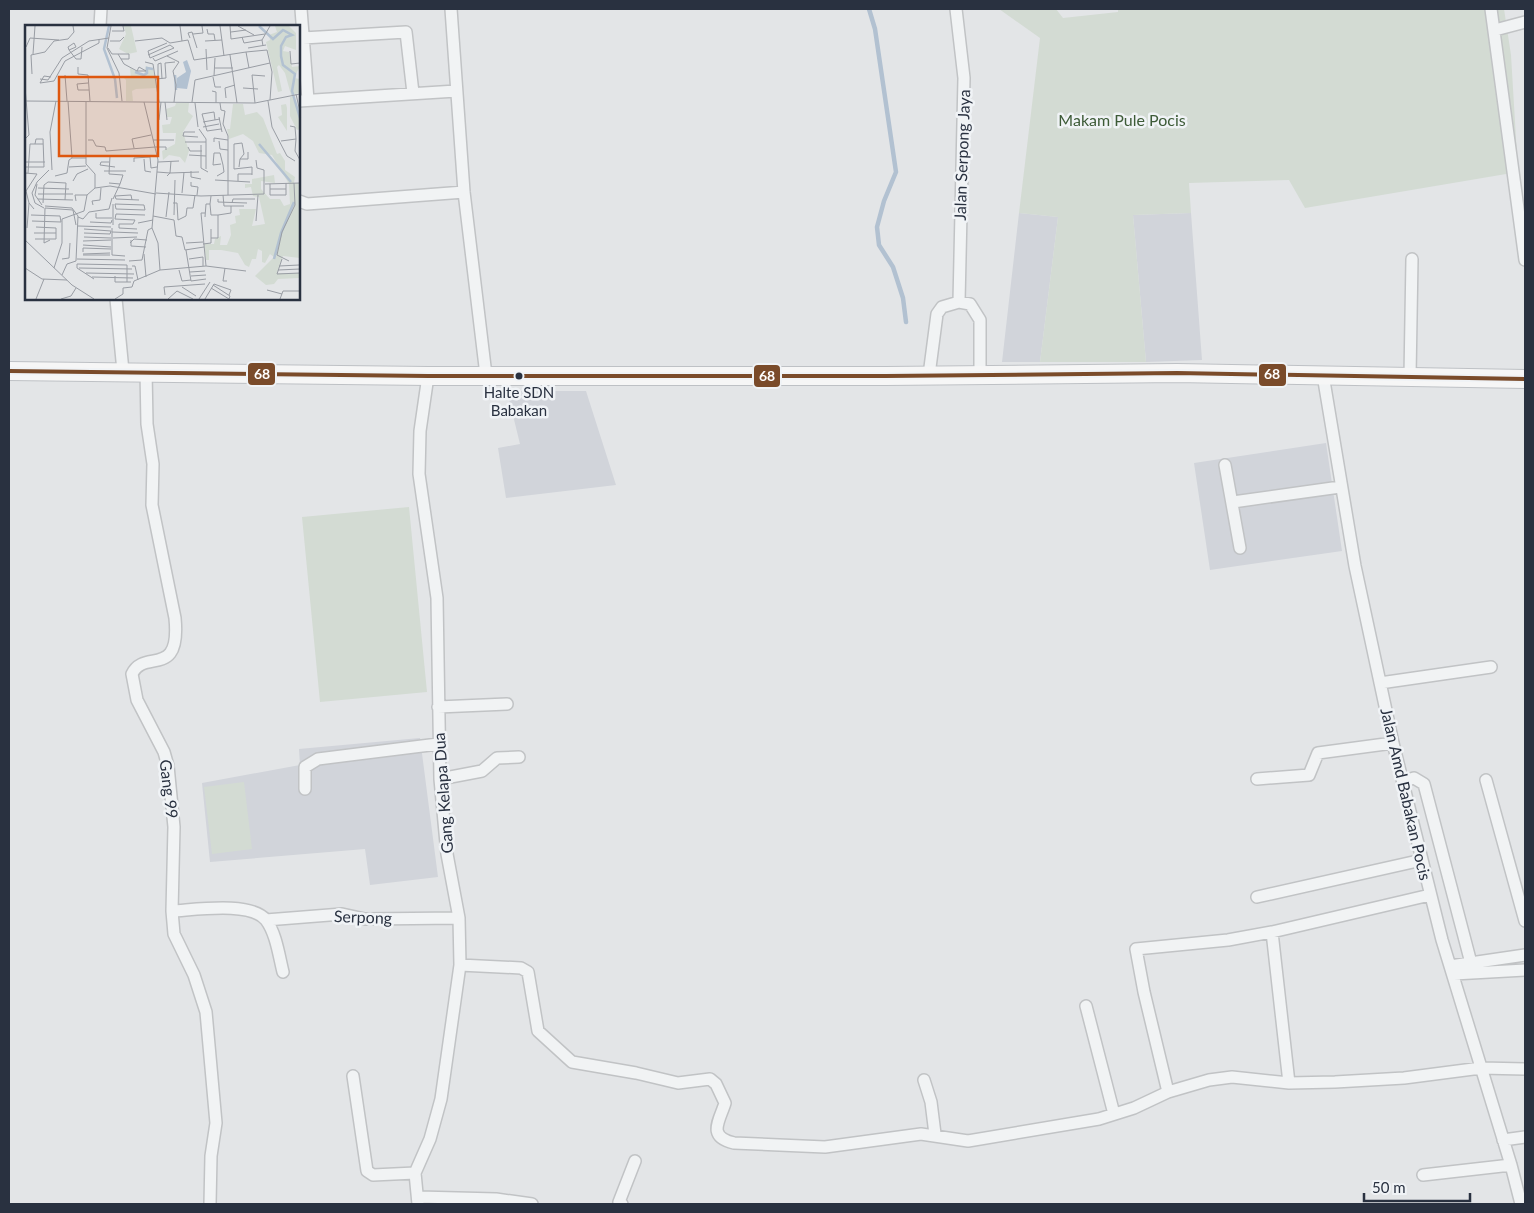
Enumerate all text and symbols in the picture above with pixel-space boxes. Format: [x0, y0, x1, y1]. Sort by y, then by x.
inset map [25, 25, 300, 300]
street label: Jalan Serpong Jaya [950, 89, 973, 221]
park label: Makam Pule Pocis [1058, 110, 1186, 129]
line badge: 68 [247, 362, 276, 386]
line badge: 68 [1258, 363, 1287, 387]
line badge: 68 [753, 364, 781, 388]
text: 68 [254, 365, 270, 382]
text: 68 [1264, 365, 1280, 382]
text: 68 [759, 367, 775, 384]
marker: Halte SDN Babakan [514, 371, 524, 381]
place label: Halte SDN Babakan [484, 383, 554, 419]
street label: Jalan Amd Babakan Pocis [1377, 706, 1436, 882]
street label: Gang Kelapa Dua [429, 732, 456, 854]
street label: Gang 99 [156, 758, 183, 820]
street label: Serpong [334, 906, 392, 927]
scale bar [1364, 1170, 1470, 1202]
text: 50 m [1372, 1178, 1406, 1196]

